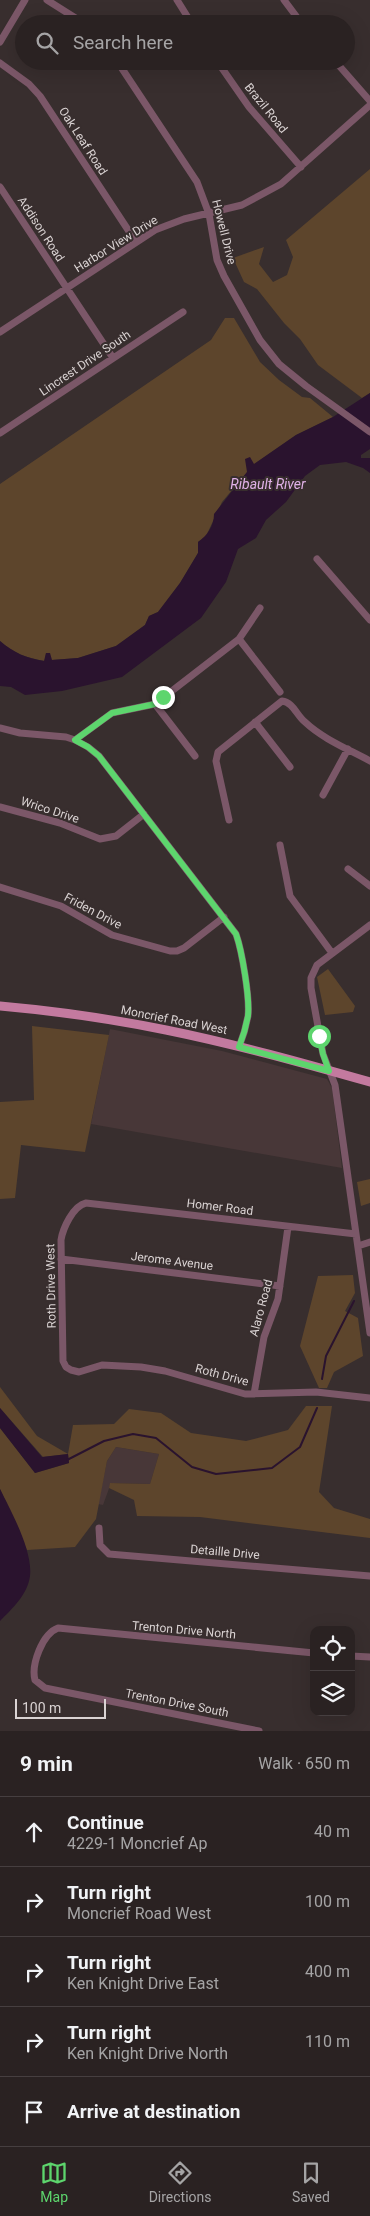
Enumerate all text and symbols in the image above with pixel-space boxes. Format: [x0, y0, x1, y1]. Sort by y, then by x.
search box [15, 15, 355, 70]
icon: search [33, 29, 61, 57]
text: Search here [73, 31, 173, 54]
street label: Brazil Road [242, 80, 290, 136]
street label: Oak Leaf Road [56, 105, 110, 177]
street label: Addison Road [15, 194, 67, 264]
street label: Howell Drive [209, 198, 239, 266]
street label: Harbor View Drive [72, 213, 160, 275]
street label: Lincrest Drive South [37, 327, 133, 399]
water label: Ribault River [230, 476, 306, 492]
route end [152, 686, 175, 709]
street label: Wrico Drive [19, 794, 81, 826]
street label: Friden Drive [62, 890, 124, 932]
street label: Moncrief Road West [120, 1003, 229, 1037]
route start [308, 1025, 331, 1048]
street label: Homer Road [186, 1196, 254, 1218]
street label: Roth Drive West [43, 1243, 59, 1328]
street label: Jerome Avenue [130, 1249, 214, 1273]
street label: Alaro Road [247, 1278, 275, 1338]
street label: Roth Drive [194, 1361, 250, 1389]
street label: Detaille Drive [190, 1542, 260, 1562]
street label: Trenton Drive North [132, 1618, 236, 1642]
map controls [310, 1626, 355, 1716]
button: locate [310, 1626, 355, 1671]
button: layers [310, 1671, 355, 1716]
street label: Trenton Drive South [124, 1686, 230, 1720]
scale bar [15, 1696, 106, 1719]
text: 100 m [22, 1700, 61, 1716]
text: 9 min [20, 1752, 73, 1776]
text: Walk · 650 m [258, 1754, 350, 1773]
text: Continue [67, 1811, 144, 1834]
icon: ahead [20, 1818, 48, 1846]
text: 40 m [314, 1822, 350, 1841]
text: 4229-1 Moncrief Ap [67, 1834, 207, 1853]
text: Turn right [67, 1881, 151, 1904]
icon: right [20, 1888, 48, 1916]
text: 100 m [305, 1892, 350, 1911]
text: Moncrief Road West [67, 1904, 211, 1923]
text: Turn right [67, 1951, 151, 1974]
icon: right [20, 1958, 48, 1986]
text: 400 m [305, 1962, 350, 1981]
text: Ken Knight Drive East [67, 1974, 219, 1993]
text: Turn right [67, 2021, 151, 2044]
icon: right [20, 2028, 48, 2056]
text: 110 m [305, 2032, 350, 2051]
text: Ken Knight Drive North [67, 2044, 228, 2063]
icon: arrive [20, 2098, 48, 2126]
text: Arrive at destination [67, 2100, 240, 2123]
tab: Map [40, 2159, 68, 2205]
tab: Directions [149, 2159, 212, 2205]
tab: Saved [292, 2159, 330, 2205]

